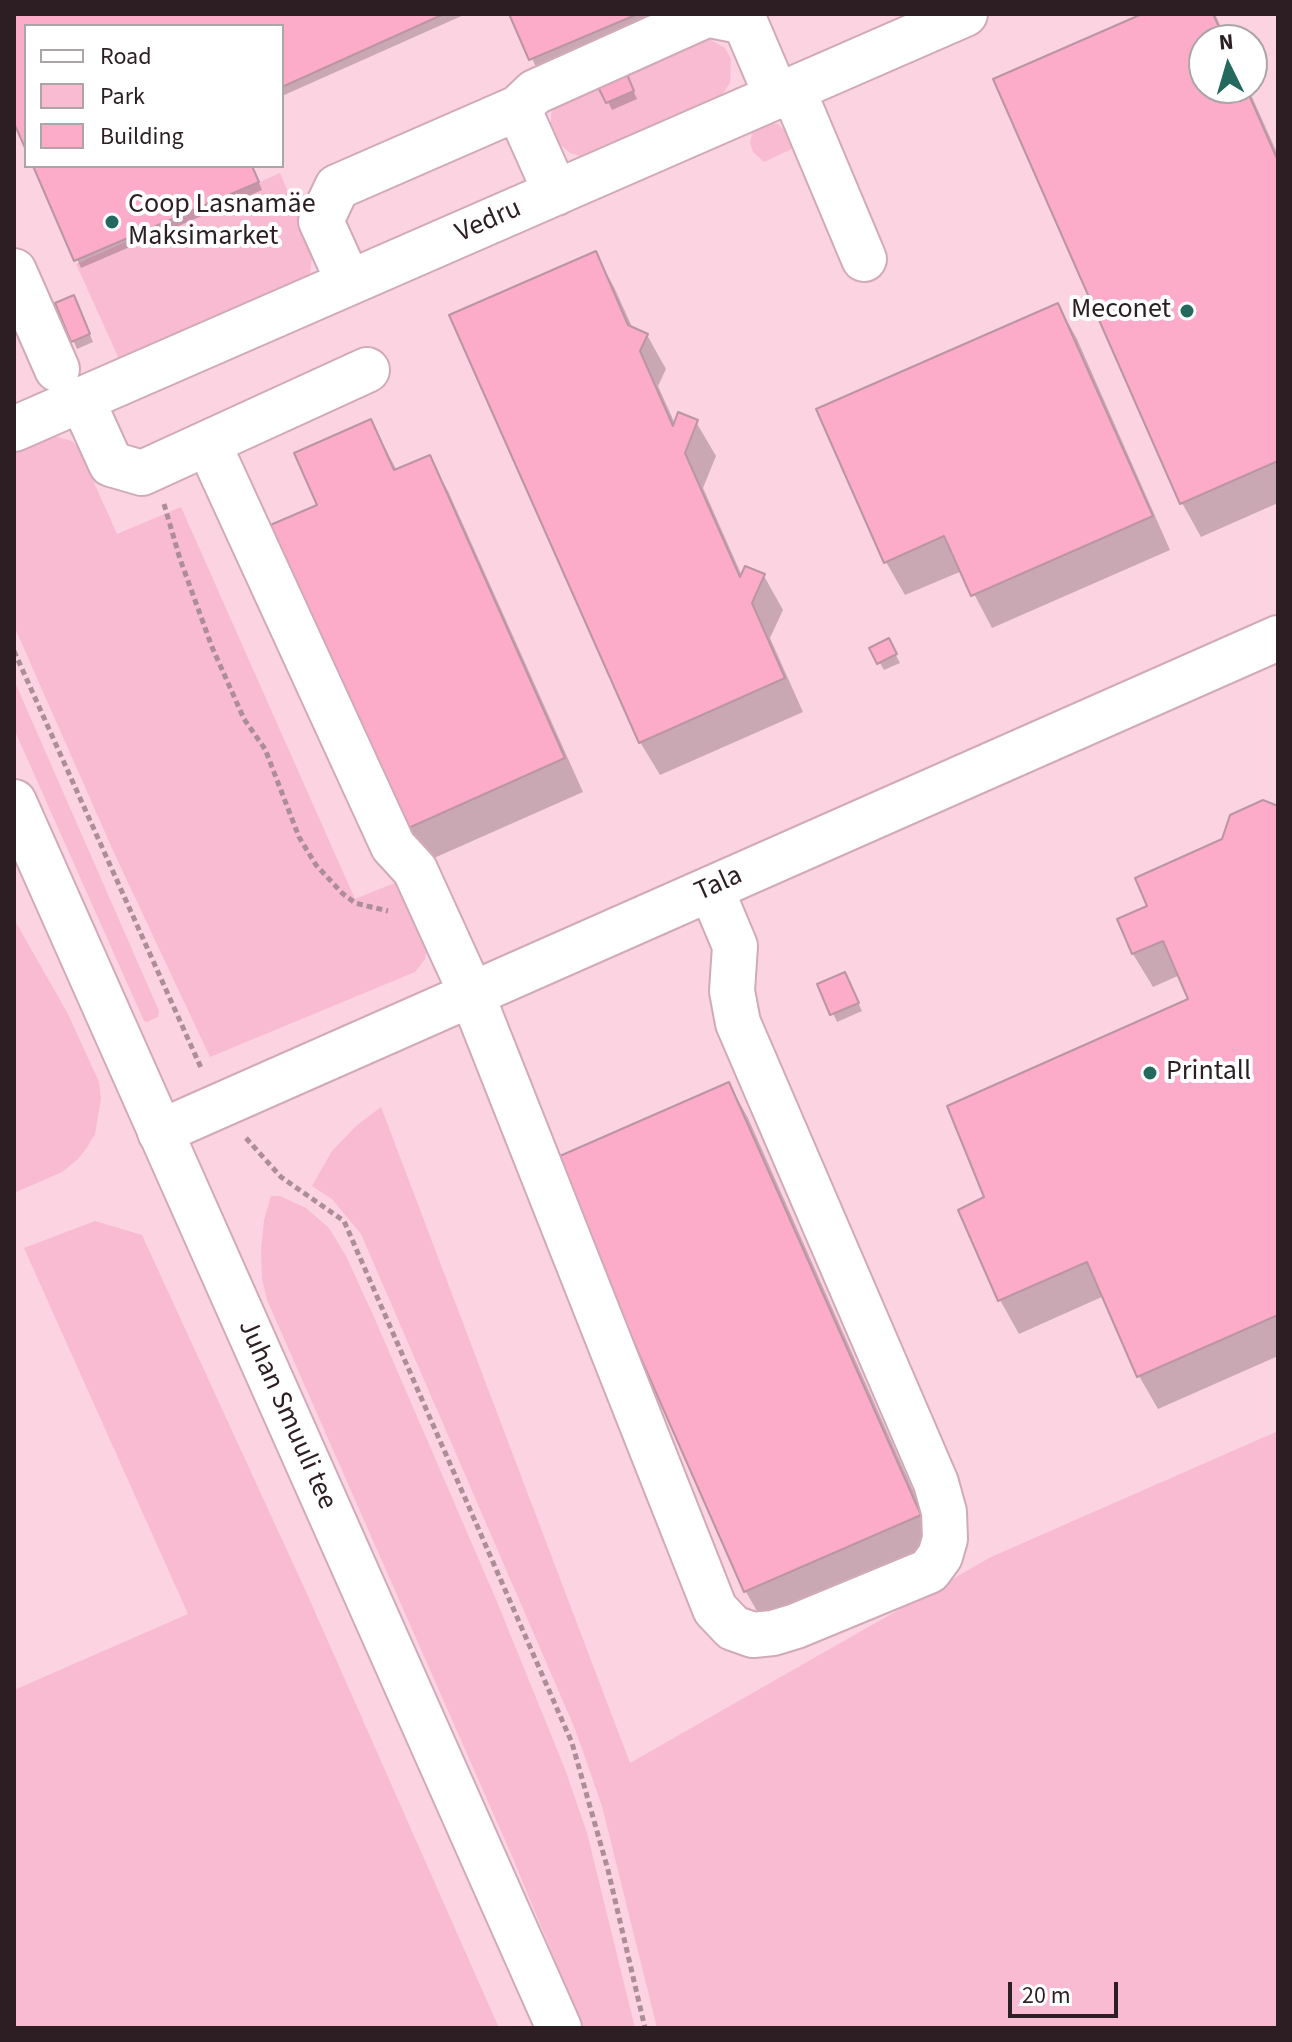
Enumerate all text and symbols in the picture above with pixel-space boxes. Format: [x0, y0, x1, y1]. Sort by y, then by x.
legend [24, 24, 284, 168]
north arrow [1188, 24, 1268, 104]
text: N [1217, 26, 1235, 59]
text: Road [100, 39, 152, 74]
text: Park [100, 79, 145, 114]
text: Building [100, 119, 184, 154]
place label: Coop Lasnamäe Maksimarket [128, 189, 316, 255]
street label: Vedru [451, 193, 527, 251]
marker: Coop Lasnamäe Maksimarket [103, 213, 121, 231]
place label: Meconet [1071, 294, 1171, 328]
marker: Meconet [1178, 302, 1196, 320]
street label: Tala [690, 860, 748, 910]
place label: Printall [1166, 1056, 1251, 1090]
marker: Printall [1141, 1064, 1159, 1082]
street label: Juhan Smuuli tee [229, 1315, 343, 1515]
scale bar [1012, 1966, 1122, 2016]
text: 20 m [1022, 1978, 1071, 2013]

